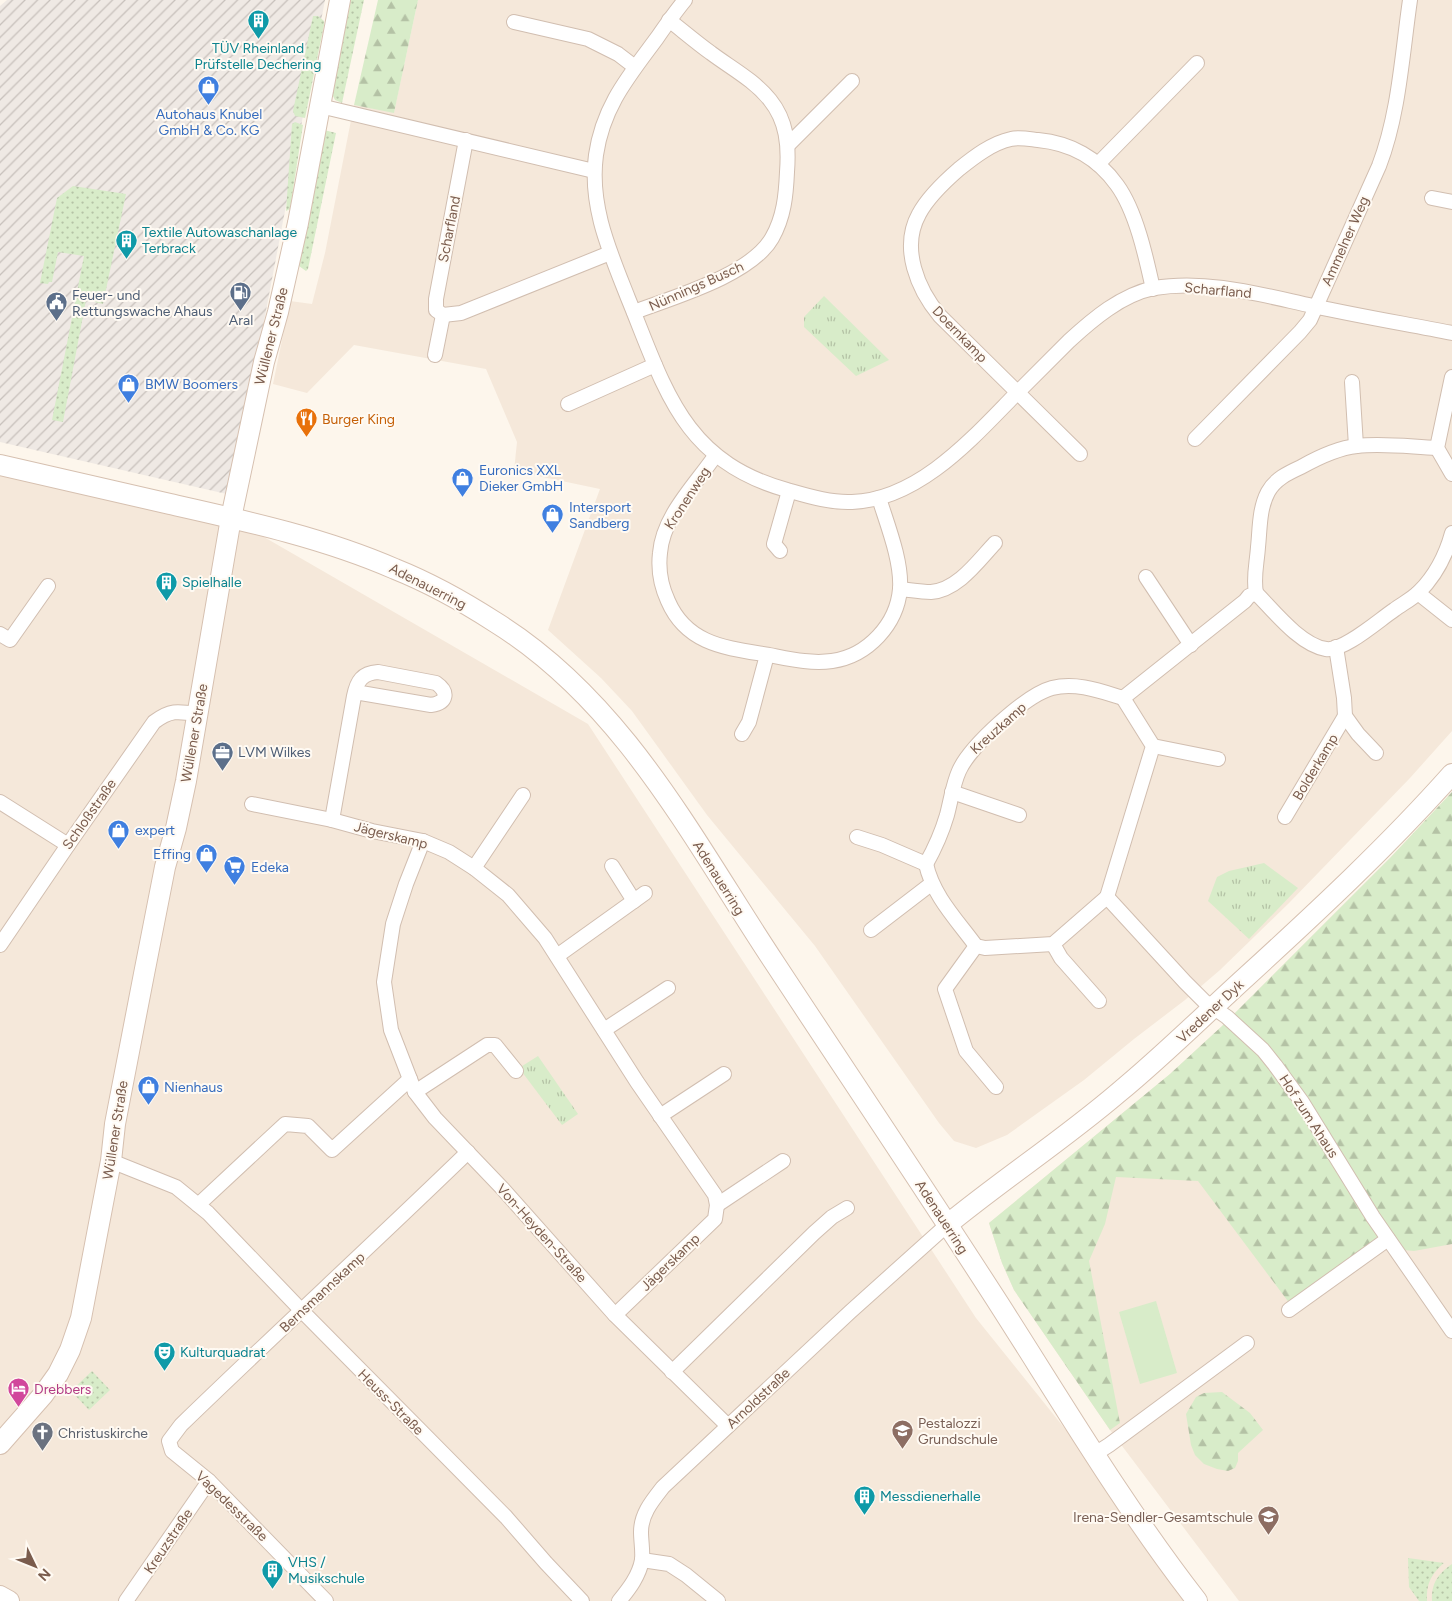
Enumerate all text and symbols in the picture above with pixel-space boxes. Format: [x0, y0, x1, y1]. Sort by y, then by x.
building icon: TÜV Rheinland Prüfstelle Dechering [246, 8, 270, 39]
place label: TÜV Rheinland Prüfstelle Dechering [195, 40, 321, 73]
shop icon: Autohaus Knubel GmbH & Co. KG [197, 74, 221, 105]
place label: Autohaus Knubel GmbH & Co. KG [156, 106, 262, 139]
street label: Scharfland [435, 194, 464, 264]
street label: Ammelner Weg [1318, 194, 1373, 289]
place label: Textile Autowaschanlage Terbrack [142, 224, 298, 257]
building icon: Textile Autowaschanlage Terbrack [114, 228, 138, 259]
street label: Nünnings Busch [646, 258, 746, 315]
street label: Scharfland [1184, 279, 1252, 302]
fuel station icon: Aral [229, 280, 253, 311]
street label: Wüllener Straße [251, 285, 292, 387]
place label: Feuer- und Rettungswache Ahaus [72, 287, 213, 320]
public building icon: Feuer- und Rettungswache Ahaus [44, 291, 68, 322]
street label: Doernkamp [929, 303, 991, 366]
place label: Aral [229, 312, 253, 329]
shop icon: BMW Boomers [117, 372, 141, 403]
place label: BMW Boomers [145, 376, 238, 393]
restaurant icon: Burger King [294, 407, 318, 438]
place label: Burger King [322, 411, 395, 428]
place label: Euronics XXL Dieker GmbH [479, 462, 563, 495]
street label: Kronenweg [661, 464, 714, 533]
shop icon: Euronics XXL Dieker GmbH [451, 466, 475, 497]
place label: Intersport Sandberg [569, 499, 631, 532]
shop icon: Intersport Sandberg [541, 503, 565, 534]
street label: Adenauerring [386, 560, 469, 613]
building icon: Spielhalle [154, 570, 178, 601]
place label: Spielhalle [182, 574, 242, 591]
street label: Wüllener Straße [177, 682, 212, 784]
street label: Kreuzkamp [967, 699, 1030, 758]
street label: Bolderkamp [1289, 731, 1342, 803]
office icon: LVM Wilkes [210, 740, 234, 771]
place label: LVM Wilkes [238, 744, 311, 761]
street label: Schloßstraße [59, 775, 120, 853]
shop icon: expert [107, 818, 131, 849]
street label: Jägerskamp [352, 818, 430, 853]
place label: expert [135, 822, 175, 839]
street label: Adenauerring [689, 838, 748, 919]
shop icon: Effing [195, 842, 219, 873]
place label: Effing [153, 846, 191, 863]
supermarket icon: Edeka [223, 855, 247, 886]
place label: Edeka [251, 859, 289, 876]
street label: Vredener Dyk [1173, 976, 1247, 1047]
street label: Hof zum Ahaus [1275, 1071, 1342, 1161]
shop icon: Nienhaus [136, 1075, 160, 1106]
street label: Wüllener Straße [99, 1079, 132, 1181]
place label: Nienhaus [164, 1079, 223, 1096]
street label: Adenauerring [911, 1177, 972, 1257]
street label: Von-Heyden-Straße [493, 1180, 591, 1286]
street label: Jägerskamp [637, 1230, 703, 1295]
street label: Bernsmannskamp [276, 1248, 369, 1336]
theatre icon: Kulturquadrat [152, 1340, 176, 1371]
place label: Kulturquadrat [180, 1344, 266, 1361]
street label: Arnoldstraße [723, 1364, 794, 1432]
street label: Heuss-Straße [354, 1366, 427, 1439]
hotel icon: Drebbers [6, 1377, 30, 1408]
place label: Drebbers [34, 1381, 91, 1398]
place label: Pestalozzi Grundschule [918, 1415, 998, 1448]
school or university icon: Pestalozzi Grundschule [890, 1419, 914, 1450]
church icon: Christuskirche [30, 1421, 54, 1452]
place label: Christuskirche [58, 1425, 148, 1442]
street label: Vagedesstraße [192, 1468, 272, 1545]
building icon: Messdienerhalle [852, 1484, 876, 1515]
place label: Messdienerhalle [880, 1488, 981, 1505]
street label: Kreuzstraße [140, 1505, 197, 1577]
school or university icon: Irena-Sendler-Gesamtschule [1257, 1505, 1281, 1536]
place label: Irena-Sendler-Gesamtschule [1073, 1509, 1253, 1526]
north arrow [10, 1541, 60, 1591]
place label: VHS / Musikschule [288, 1554, 365, 1587]
building icon: VHS / Musikschule [260, 1558, 284, 1589]
text: N [34, 1565, 54, 1584]

